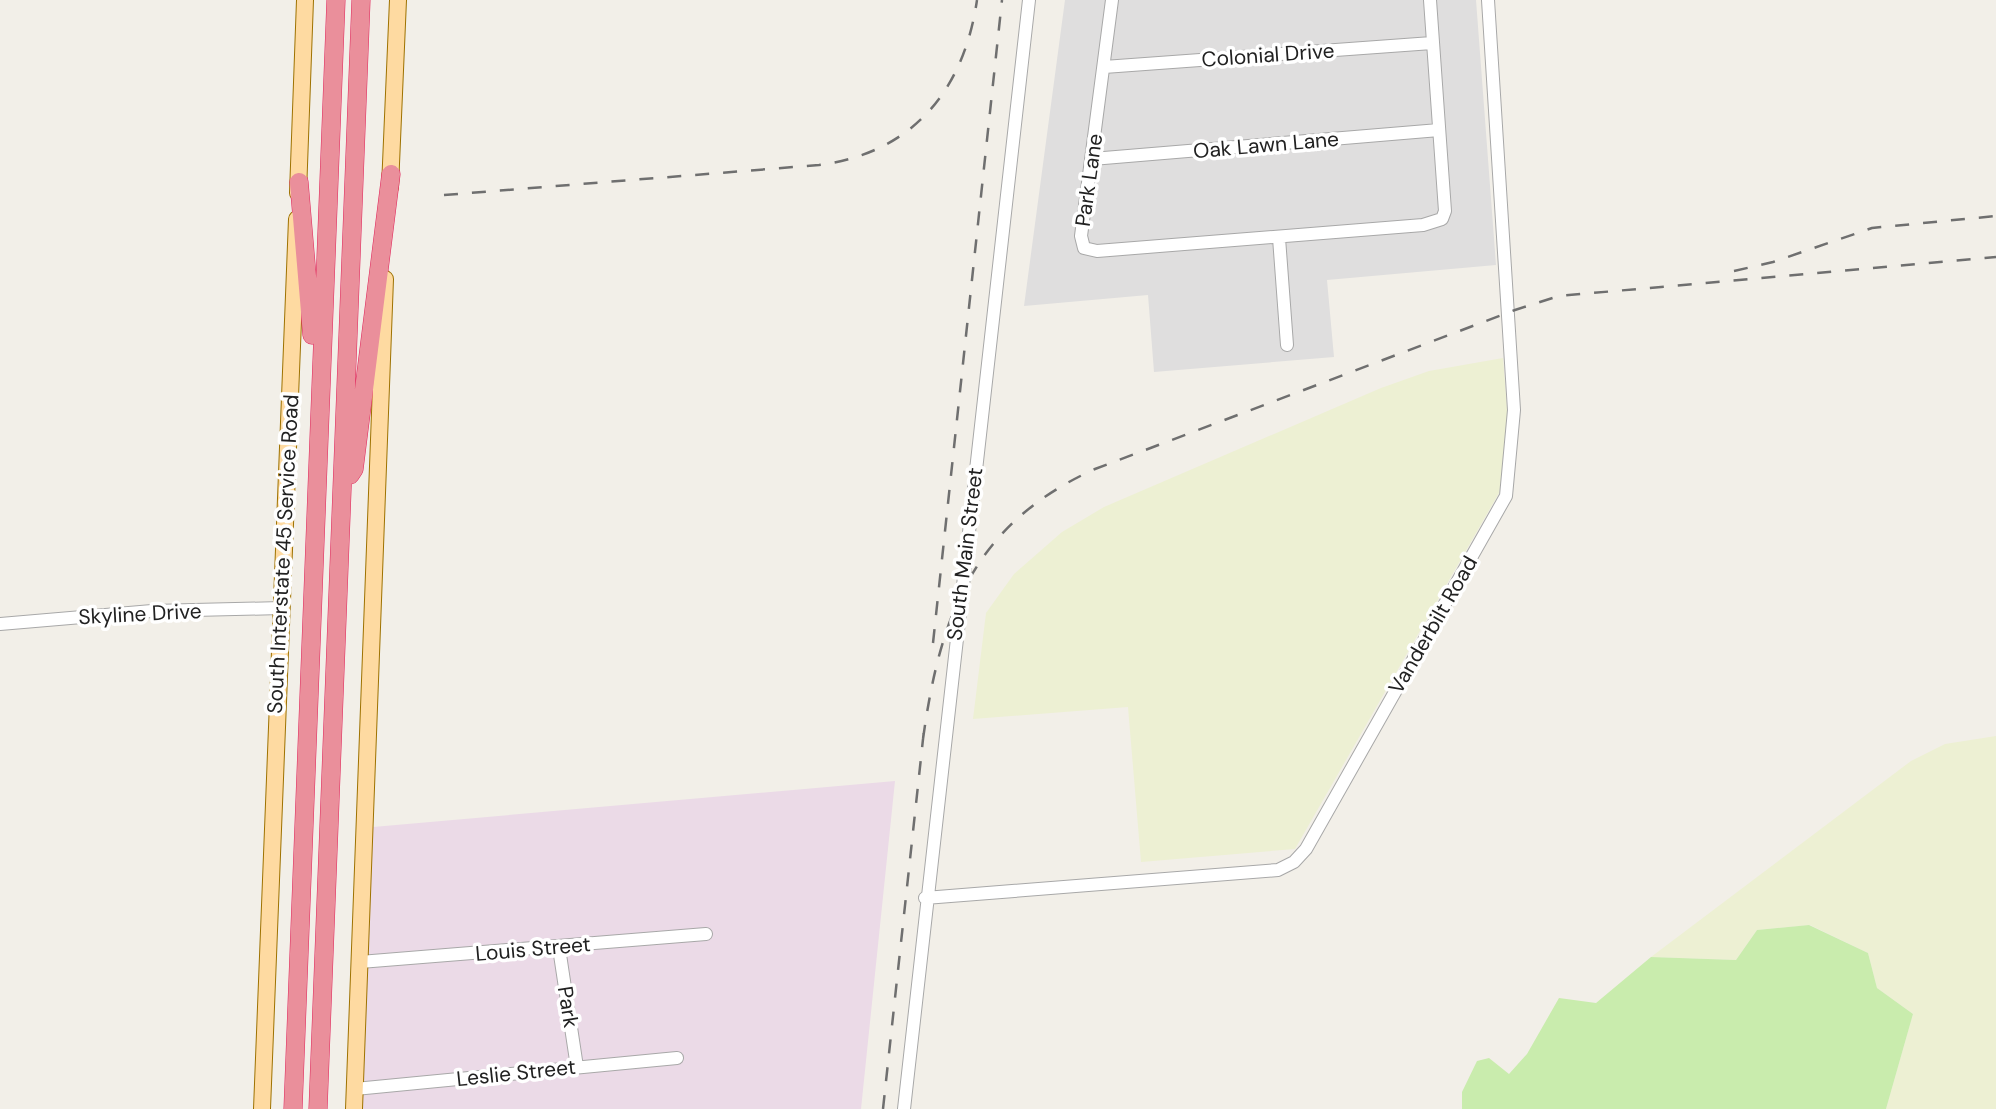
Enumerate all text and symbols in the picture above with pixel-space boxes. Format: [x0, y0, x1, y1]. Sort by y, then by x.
street label: Colonial Drive [1201, 36, 1335, 74]
street label: Oak Lawn Lane [1192, 125, 1340, 165]
street label: Park Lane [1069, 132, 1109, 228]
street label: South Interstate 45 Service Road [261, 394, 305, 714]
street label: South Main Street [941, 466, 989, 642]
street label: Vanderbilt Road [1382, 551, 1484, 699]
street label: Skyline Drive [78, 597, 202, 631]
street label: Louis Street [474, 930, 592, 968]
street label: Park [551, 984, 585, 1030]
street label: Leslie Street [455, 1053, 577, 1093]

